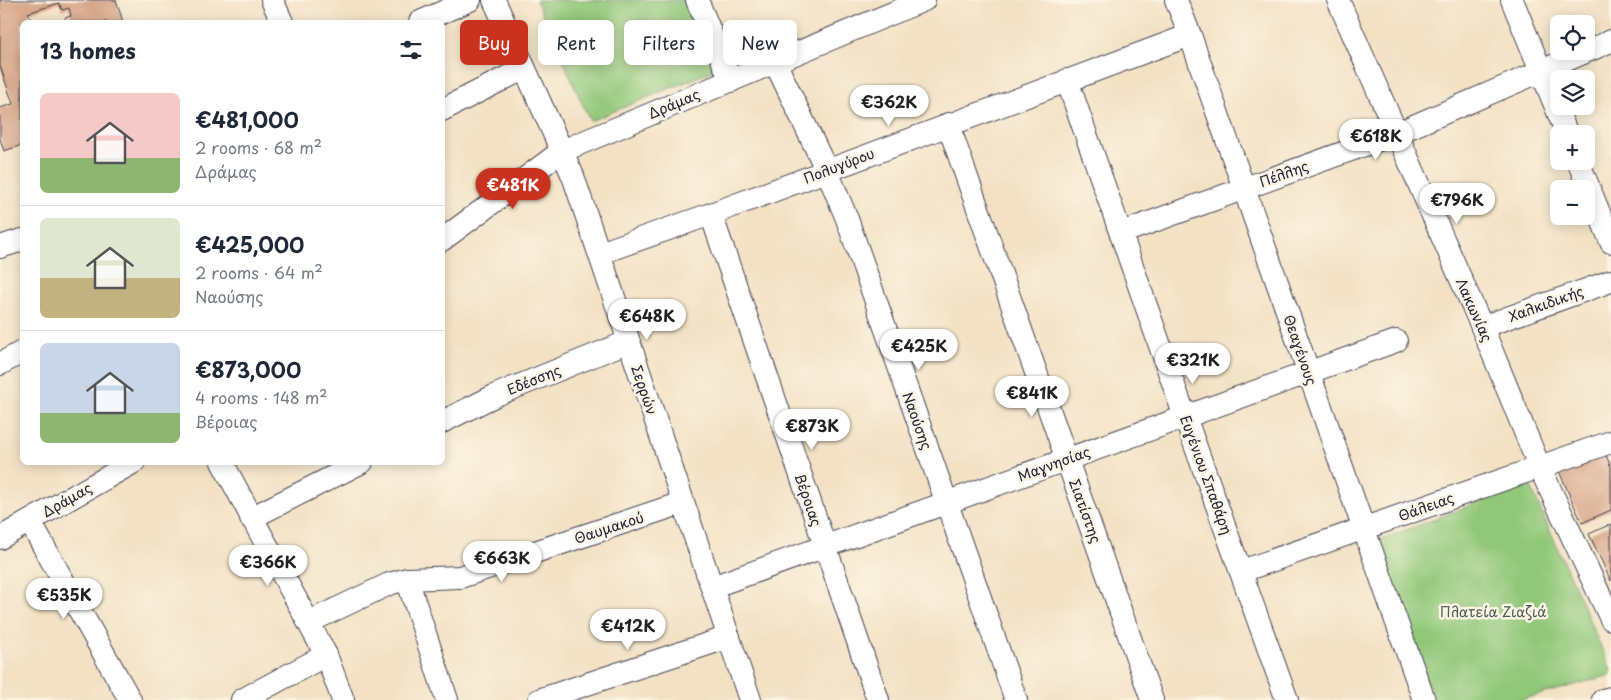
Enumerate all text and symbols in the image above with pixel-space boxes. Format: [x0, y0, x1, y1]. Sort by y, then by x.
map controls [1550, 15, 1595, 225]
button: locate [1550, 15, 1595, 60]
chip: Buy [460, 20, 528, 65]
chip: Rent [538, 20, 614, 65]
chip: Filters [624, 20, 713, 65]
chip: New [723, 20, 797, 65]
text: 13 homes [40, 34, 136, 66]
icon: filters [397, 36, 425, 64]
button: layers [1550, 70, 1595, 115]
street label: Δράμας [645, 83, 703, 124]
pin: €362K [854, 84, 924, 127]
text: €362K [861, 89, 917, 113]
text: €481,000 [195, 103, 299, 135]
icon: home [80, 113, 140, 173]
pin: €618K [1341, 119, 1411, 161]
text: €618K [1350, 123, 1402, 147]
button: + [1550, 125, 1595, 170]
text: 2 rooms · 68 m² [195, 135, 322, 159]
street label: Πολυγύρου [800, 142, 877, 189]
street label: Πέλλης [1256, 155, 1311, 192]
text: Δράμας [195, 159, 257, 183]
pin: €481K [478, 168, 548, 210]
text: €481K [487, 172, 539, 196]
button: − [1550, 180, 1595, 225]
pin: €796K [1422, 182, 1492, 225]
text: €796K [1430, 187, 1484, 211]
text: €425,000 [195, 228, 304, 260]
icon: home [80, 238, 140, 298]
text: 2 rooms · 64 m² [195, 260, 323, 284]
street label: Λακωνίας [1451, 274, 1498, 345]
street label: Χαλκιδικής [1505, 280, 1586, 327]
text: Ναούσης [195, 284, 263, 308]
pin: €648K [612, 298, 682, 341]
text: €648K [619, 303, 675, 327]
street label: Θεαγένους [1279, 312, 1322, 388]
pin: €425K [884, 328, 954, 371]
text: €425K [891, 333, 947, 357]
pin: €321K [1158, 342, 1228, 385]
text: €321K [1166, 347, 1220, 371]
text: €873,000 [195, 353, 301, 385]
street label: Εδέσσης [504, 359, 564, 400]
street label: Σερρών [626, 362, 663, 418]
icon: home [80, 363, 140, 423]
pin: €841K [997, 376, 1067, 418]
text: €841K [1006, 380, 1058, 404]
text: 4 rooms · 148 m² [195, 385, 328, 409]
street label: Ναούσης [897, 389, 938, 453]
pin: €873K [777, 408, 847, 451]
text: Βέροιας [195, 409, 258, 433]
street label: Ευγένιου Σπαθάρη [1175, 412, 1238, 537]
text: €873K [785, 413, 839, 437]
street label: Μαγνησίας [1015, 441, 1093, 486]
street label: Βέροιας [790, 471, 827, 529]
street label: Σιατίστης [1064, 476, 1107, 546]
street label: Δράμας [38, 477, 95, 522]
street label: Θάλειας [1395, 487, 1456, 526]
street label: Θαυμακού [571, 506, 646, 549]
pin: €663K [467, 540, 537, 583]
pin: €366K [233, 544, 303, 587]
text: €663K [474, 545, 530, 569]
text: €366K [240, 549, 296, 573]
pin: €535K [29, 578, 99, 620]
text: €535K [37, 582, 91, 606]
park label: Πλατεία Ζιαζιά [1439, 601, 1547, 622]
pin: €412K [593, 608, 663, 651]
text: €412K [601, 613, 655, 637]

